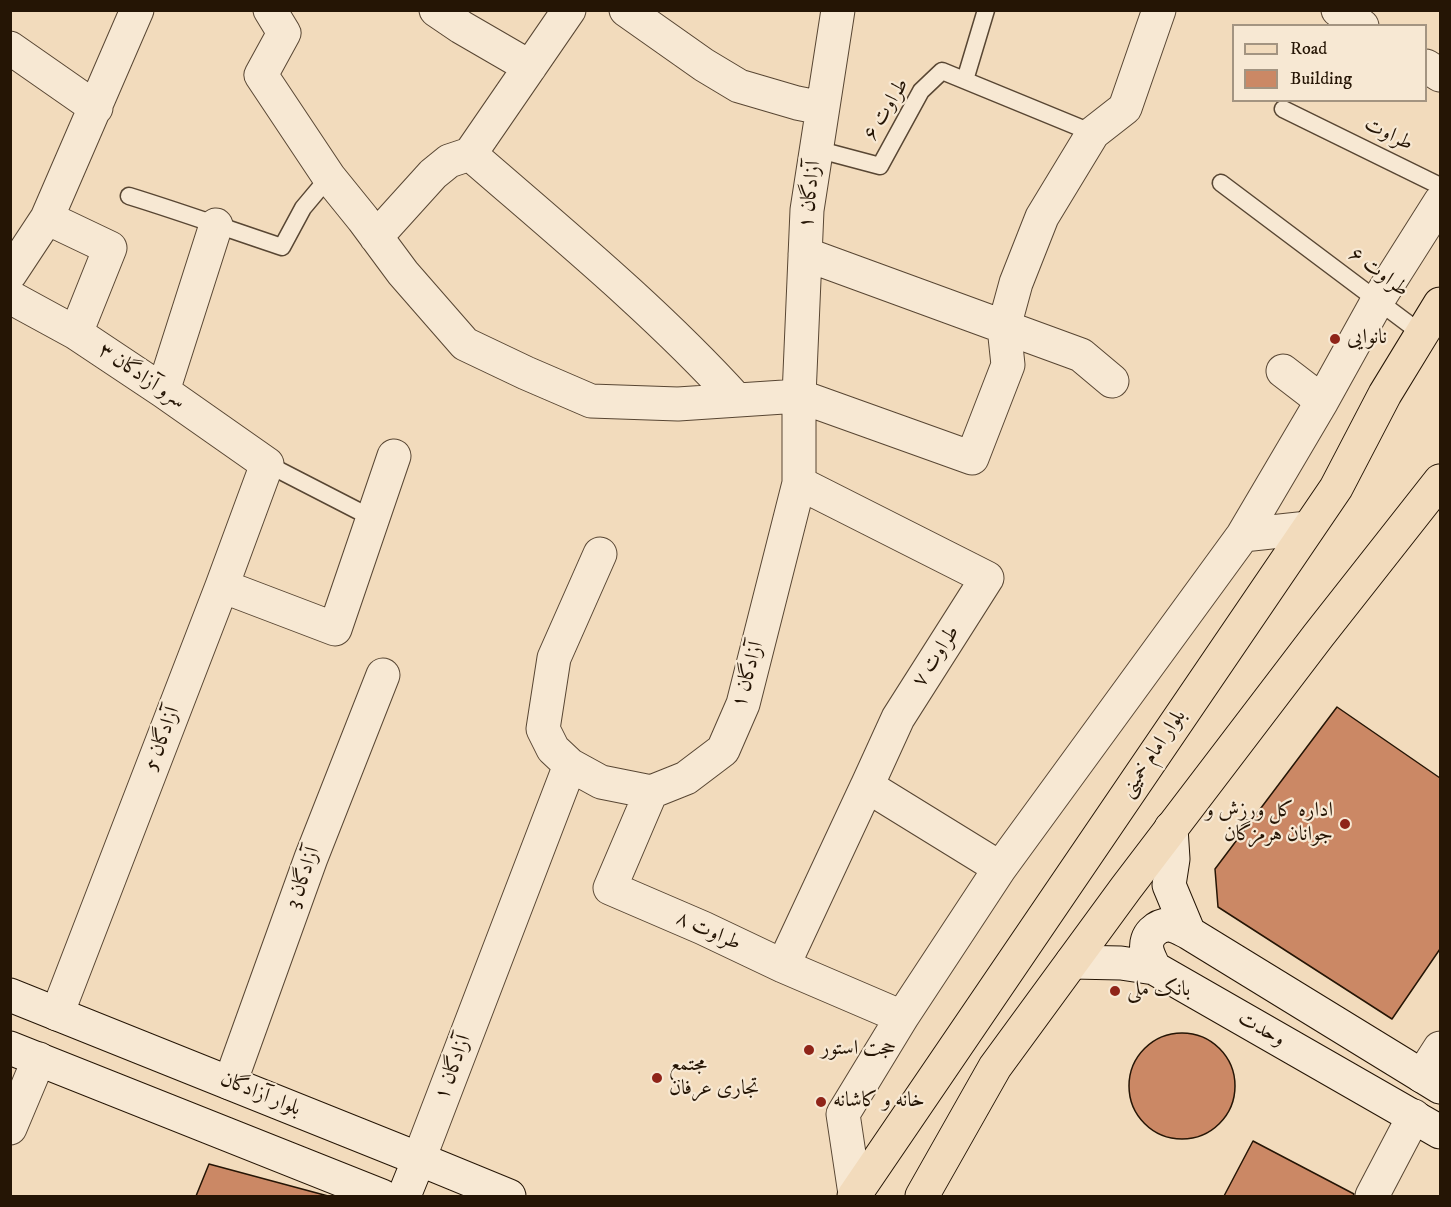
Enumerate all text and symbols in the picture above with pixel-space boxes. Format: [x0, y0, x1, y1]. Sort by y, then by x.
legend [1232, 24, 1427, 102]
text: Road [1290, 38, 1327, 60]
text: Building [1290, 68, 1352, 90]
street label: طراوت ۶ [859, 74, 915, 146]
street label: طراوت [1359, 112, 1417, 158]
street label: آزادگان ۱ [794, 160, 828, 230]
street label: طراوت ۶ [1343, 242, 1413, 304]
place label: نانوایی [1347, 326, 1387, 352]
marker: نانوایی [1328, 332, 1342, 346]
street label: سرو آزادگان ۳ [93, 339, 189, 415]
street label: طراوت ۷ [908, 621, 966, 693]
street label: آزادگان ۱ [728, 639, 770, 711]
street label: آزادگان 5 [139, 704, 187, 774]
street label: بلوار امام خمینی [1115, 705, 1193, 803]
place label: اداره کل ورزش و جوانان هرمزگان [1205, 799, 1333, 849]
marker: اداره کل ورزش و جوانان هرمزگان [1338, 817, 1352, 831]
street label: آزادگان 3 [281, 844, 327, 912]
street label: طراوت ۸ [672, 907, 744, 957]
place label: بانک ملی [1127, 978, 1190, 1004]
marker: بانک ملی [1108, 984, 1122, 998]
street label: وحدت [1233, 1007, 1289, 1053]
street label: آزادگان ۱ [430, 1032, 478, 1104]
place label: حجت استور [821, 1037, 896, 1063]
marker: حجت استور [802, 1043, 816, 1057]
place label: مجتمع تجاری عرفان [669, 1053, 759, 1103]
street label: بلوار آزادگان [216, 1067, 304, 1123]
marker: مجتمع تجاری عرفان [650, 1071, 664, 1085]
place label: خانه و کاشانه [833, 1089, 925, 1115]
marker: خانه و کاشانه [814, 1095, 828, 1109]

